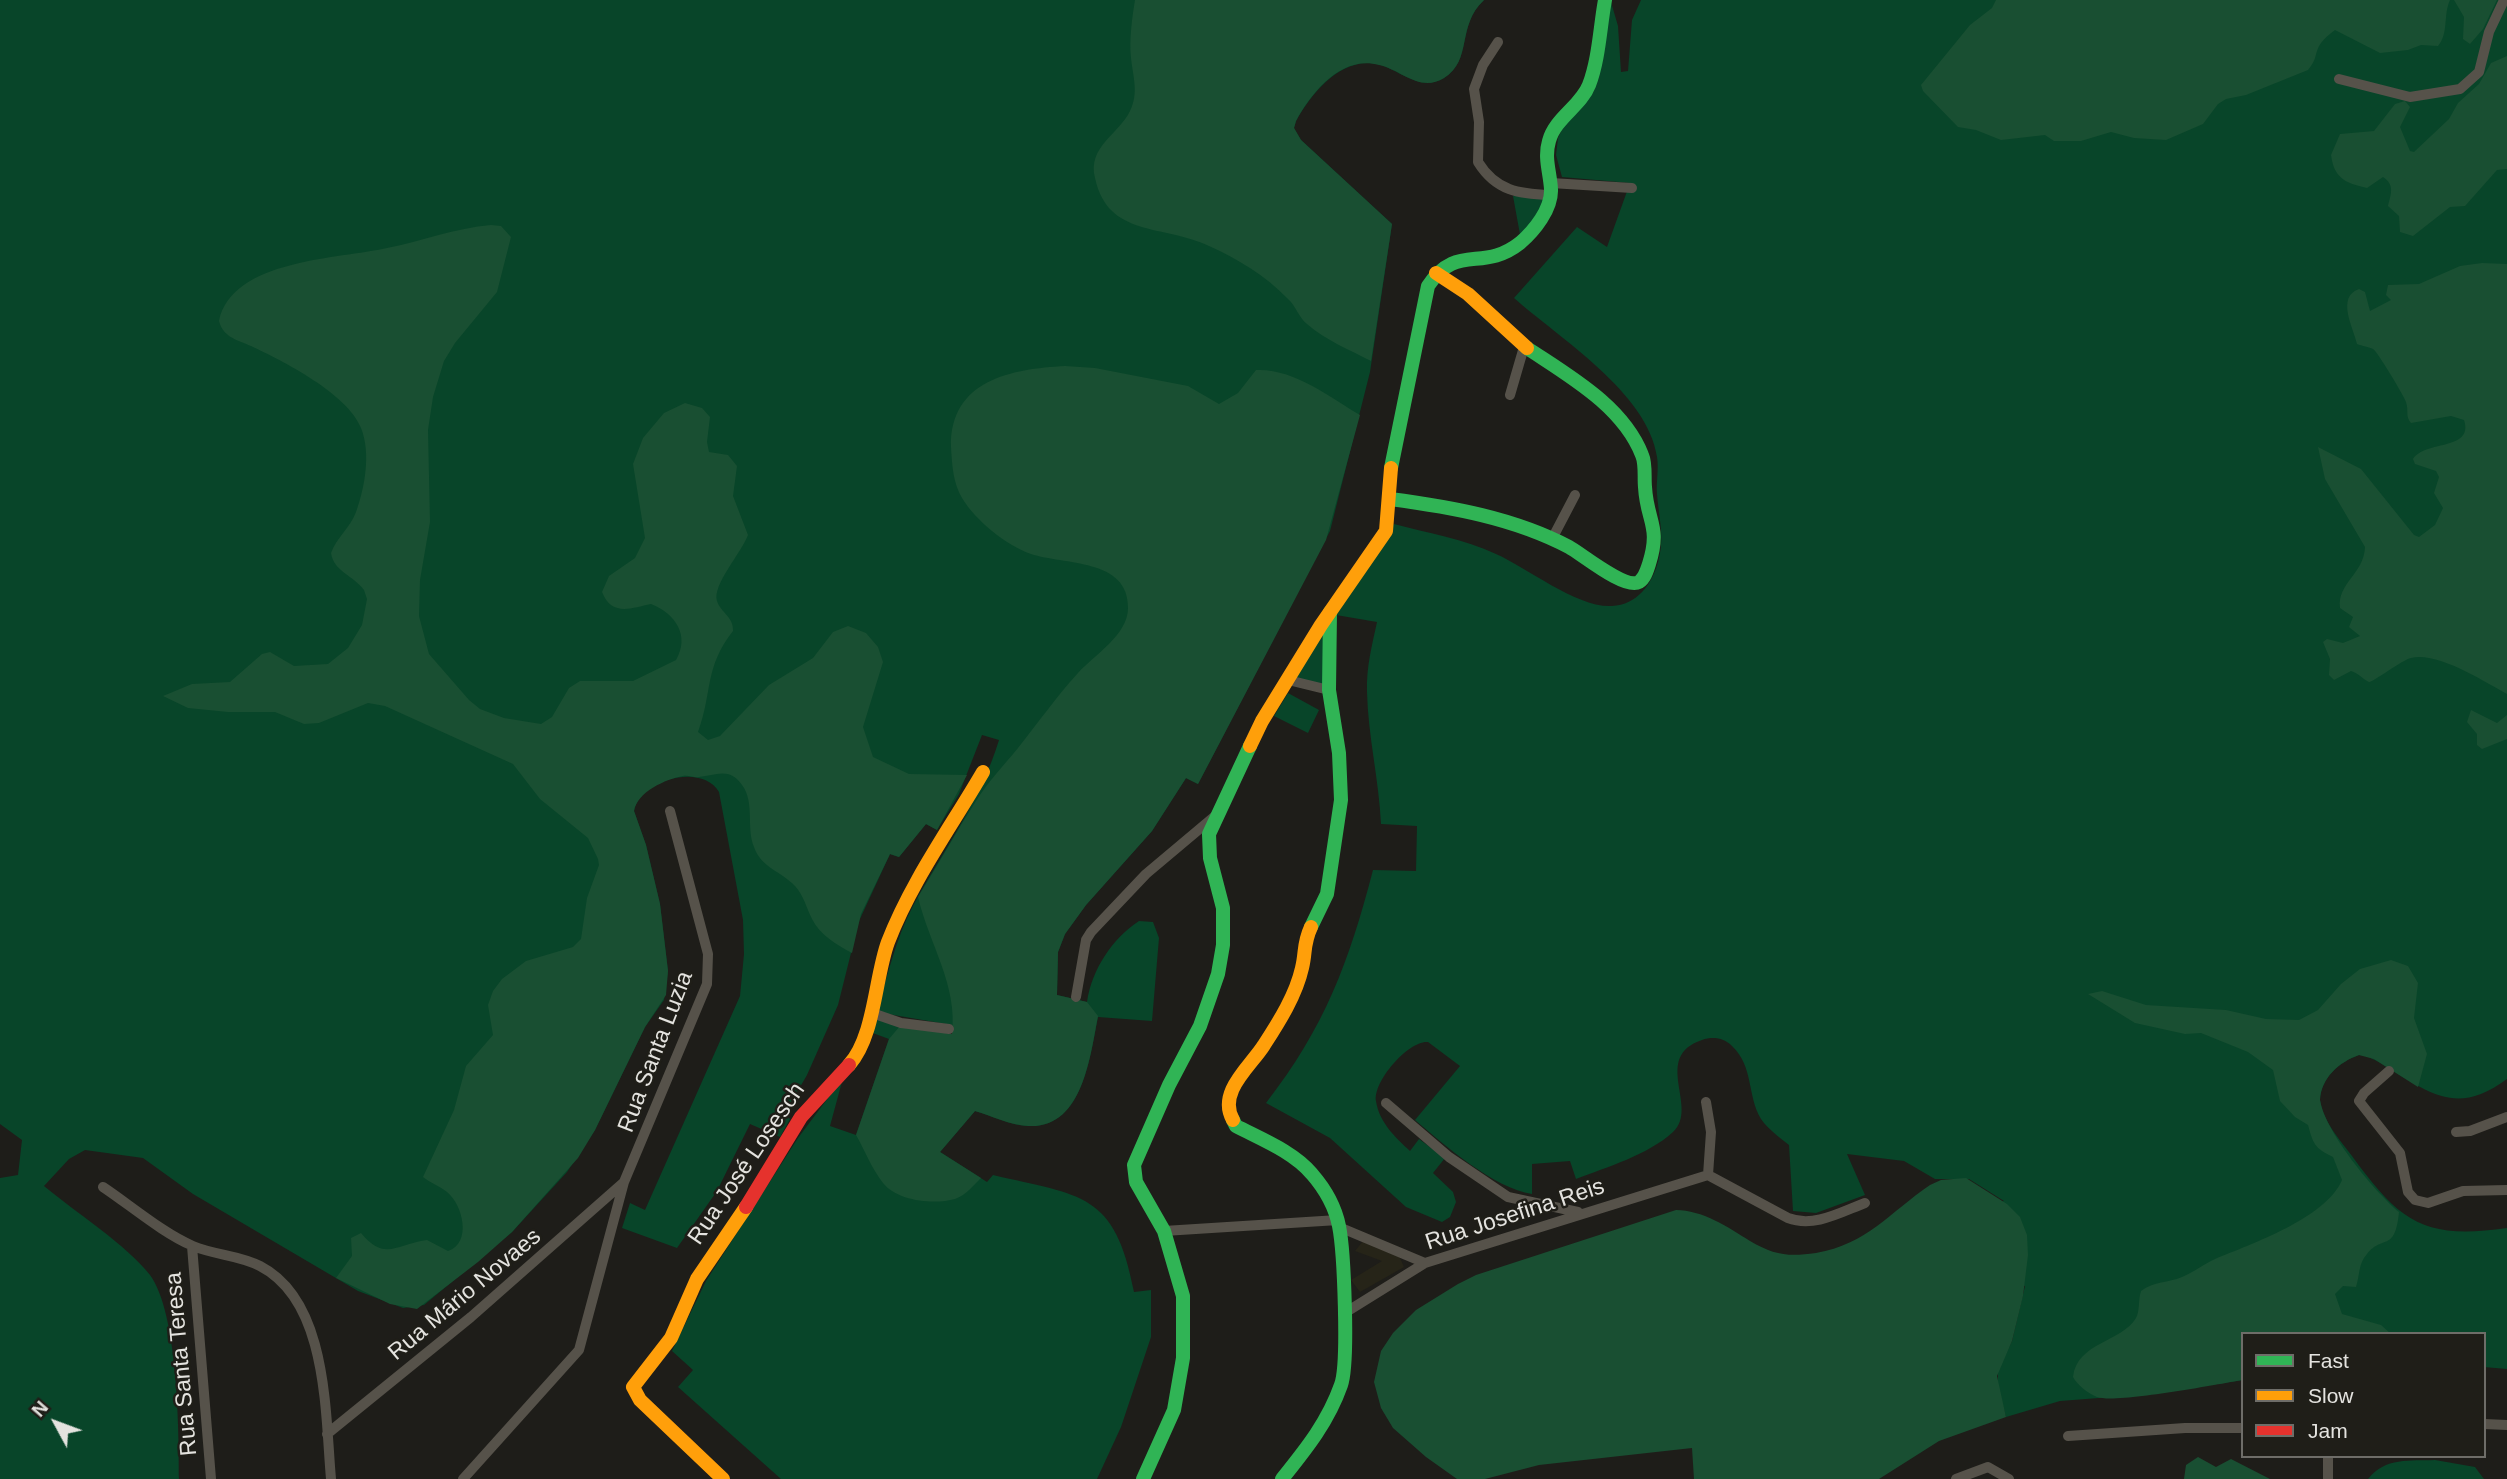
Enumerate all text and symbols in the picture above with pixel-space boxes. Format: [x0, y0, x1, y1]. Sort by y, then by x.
street label: Rua Santa Luzia [613, 968, 699, 1136]
street label: Rua José Losesch [683, 1078, 811, 1250]
street label: Rua Josefina Reis [1422, 1173, 1608, 1257]
street label: Rua Mário Novaes [383, 1223, 547, 1367]
street label: Rua Santa Teresa [160, 1271, 204, 1457]
legend [2241, 1332, 2486, 1458]
text: Fast [2308, 1349, 2349, 1372]
text: Slow [2308, 1384, 2354, 1407]
north arrow [21, 1388, 91, 1458]
text: N [27, 1397, 52, 1421]
text: Jam [2308, 1419, 2348, 1442]

